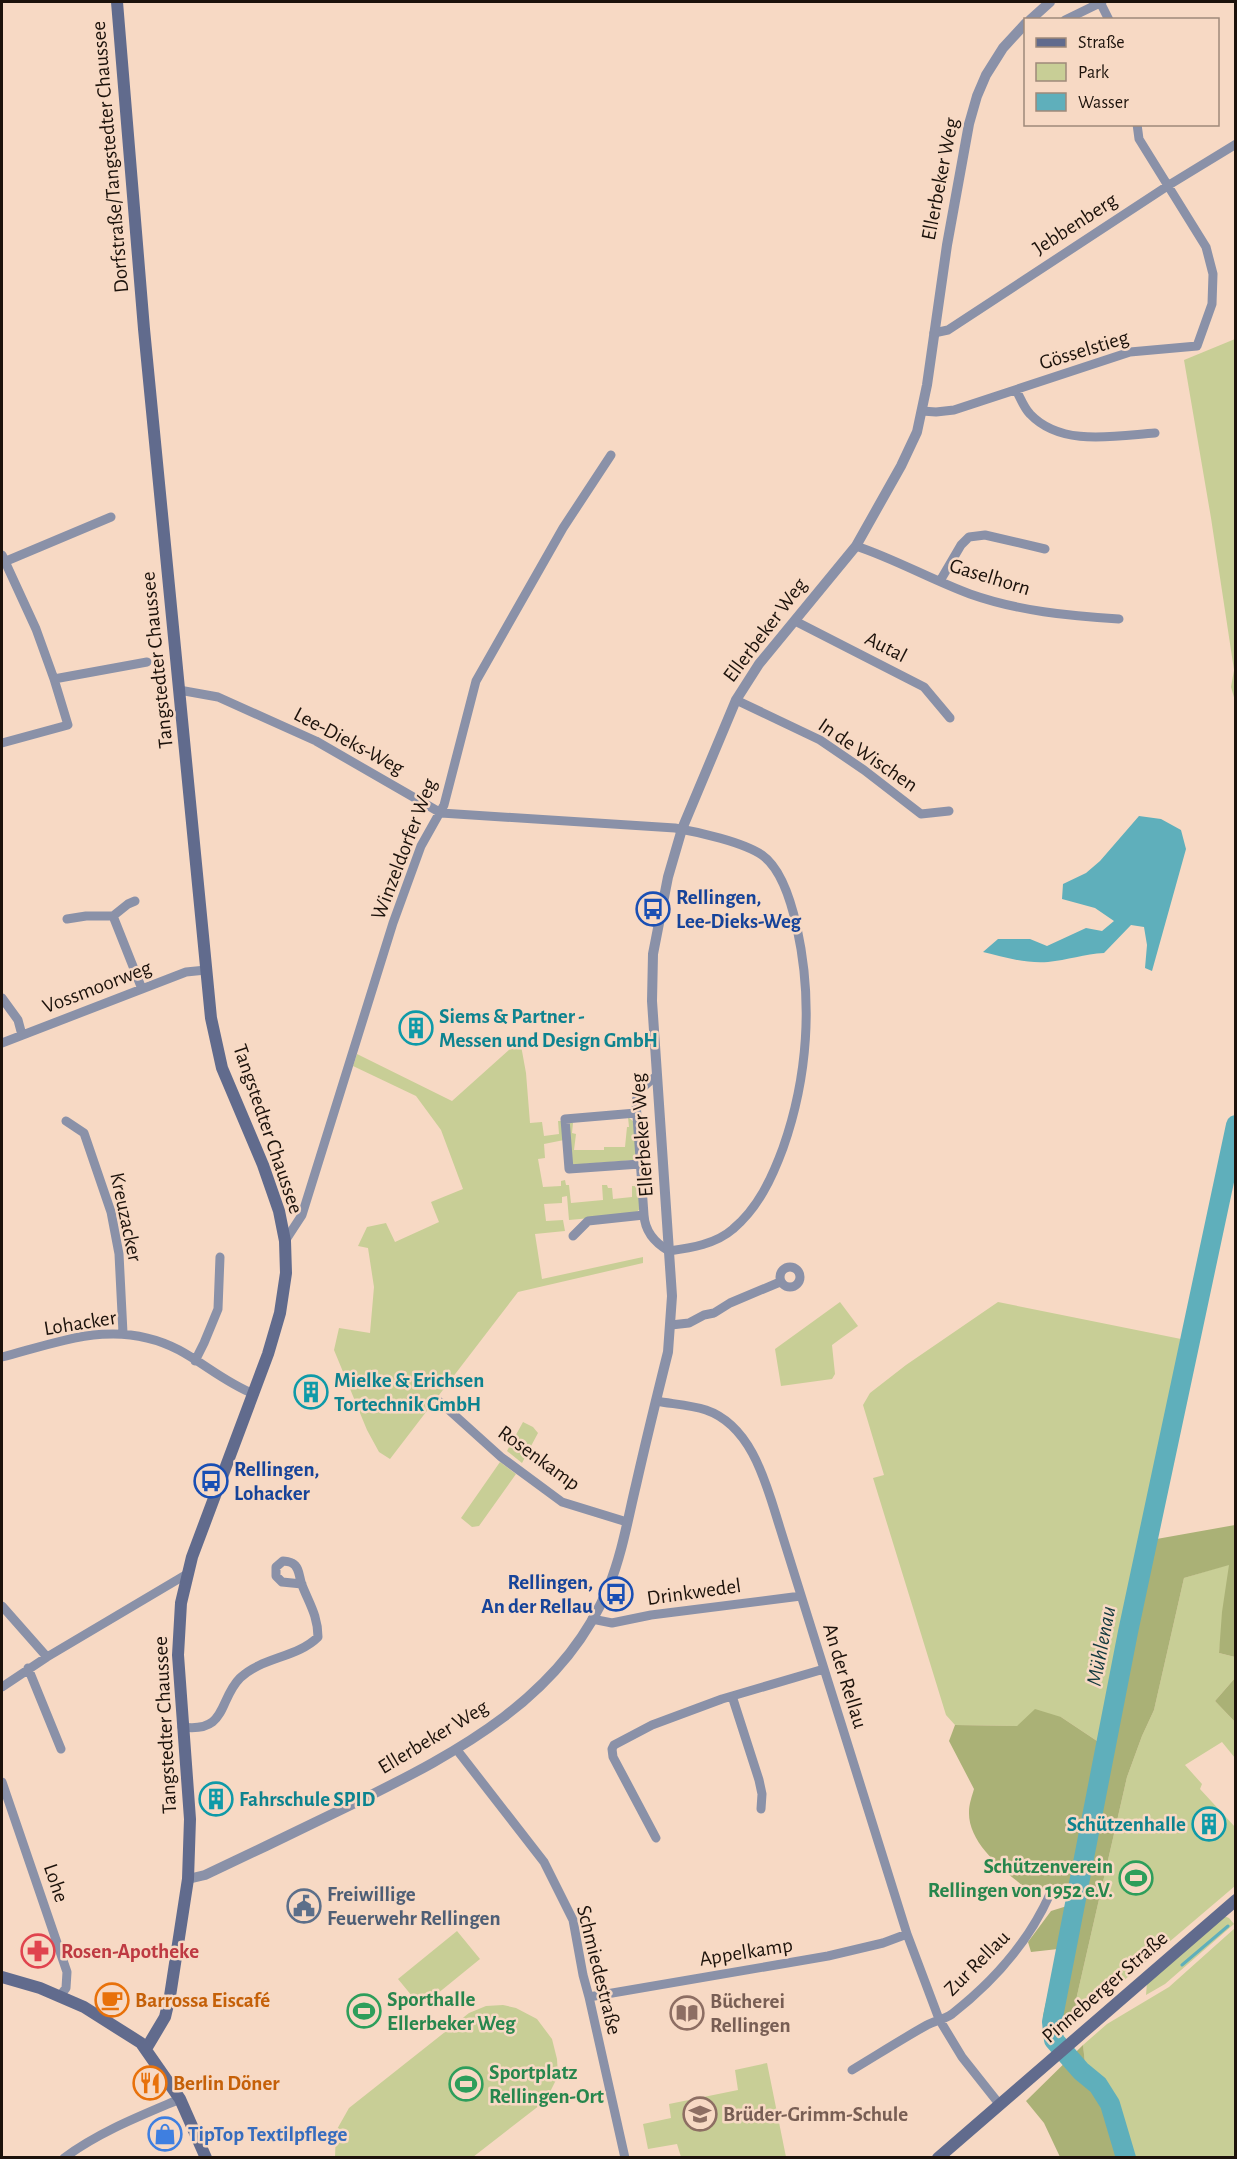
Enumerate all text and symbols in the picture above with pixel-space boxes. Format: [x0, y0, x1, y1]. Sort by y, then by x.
legend [1024, 18, 1219, 126]
street label: Dorfstraße/Tangstedter Chaussee [88, 20, 132, 294]
text: Straße [1078, 34, 1124, 52]
text: Park [1078, 64, 1110, 82]
text: Wasser [1078, 94, 1129, 112]
street label: Ellerbeker Weg [918, 115, 962, 242]
street label: Jebbenberg [1029, 189, 1121, 259]
street label: Gösselstieg [1037, 326, 1132, 374]
street label: Gaselhorn [947, 555, 1033, 599]
street label: Tangstedter Chaussee [137, 571, 177, 749]
street label: Ellerbeker Weg [719, 574, 811, 686]
street label: Autal [862, 628, 910, 666]
street label: Lee-Dieks-Weg [290, 703, 408, 779]
street label: In de Wischen [815, 714, 921, 796]
street label: Winzeldorfer Weg [367, 775, 441, 922]
place label: Rellingen, Lee-Dieks-Weg [676, 887, 802, 932]
bus stop icon: Rellingen, Lee-Dieks-Weg [635, 891, 671, 927]
street label: Vossmoorweg [40, 956, 155, 1017]
place label: Siems & Partner - Messen und Design GmbH [439, 1006, 658, 1051]
building icon: Siems & Partner - Messen und Design GmbH [398, 1010, 434, 1046]
street label: Tangstedter Chaussee [229, 1042, 307, 1216]
street label: Ellerbeker Weg [627, 1072, 657, 1198]
street label: Kreuzacker [106, 1171, 146, 1264]
street label: Lohacker [42, 1307, 118, 1339]
place label: Mielke & Erichsen Tortechnik GmbH [334, 1370, 484, 1415]
building icon: Mielke & Erichsen Tortechnik GmbH [293, 1374, 329, 1410]
street label: Rosenkamp [494, 1421, 584, 1495]
place label: Rellingen, Lohacker [234, 1459, 319, 1504]
bus stop icon: Rellingen, Lohacker [193, 1463, 229, 1499]
place label: Rellingen, An der Rellau [481, 1572, 593, 1617]
street label: Drinkwedel [645, 1575, 743, 1609]
bus stop icon: Rellingen, An der Rellau [598, 1576, 634, 1612]
water label: Mühlenau [1082, 1604, 1120, 1688]
street label: An der Rellau [819, 1621, 871, 1731]
street label: Tangstedter Chaussee [150, 1636, 180, 1814]
street label: Ellerbeker Weg [374, 1696, 492, 1778]
building icon: Fahrschule SPID [198, 1781, 234, 1817]
place label: Fahrschule SPID [239, 1789, 376, 1810]
building icon: Schützenhalle [1191, 1806, 1227, 1842]
place label: Schützenhalle [1067, 1814, 1186, 1835]
place label: Schützenverein Rellingen von 1952 e.V. [928, 1856, 1113, 1901]
sports icon: Schützenverein Rellingen von 1952 e.V. [1118, 1860, 1154, 1896]
street label: Lohe [40, 1861, 72, 1905]
place label: Freiwillige Feuerwehr Rellingen [327, 1884, 501, 1929]
public building icon: Freiwillige Feuerwehr Rellingen [286, 1888, 322, 1924]
street label: Schmiedestraße [573, 1903, 625, 2037]
street label: Zur Rellau [940, 1926, 1014, 2000]
street label: Pinneberger Straße [1038, 1927, 1172, 2047]
pharmacy icon: Rosen-Apotheke [20, 1933, 56, 1969]
street label: Appelkamp [698, 1934, 794, 1970]
place label: Rosen-Apotheke [61, 1941, 199, 1962]
cafe icon: Barrossa Eiscafé [94, 1982, 130, 2018]
place label: Sporthalle Ellerbeker Weg [387, 1989, 516, 2034]
place label: Barrossa Eiscafé [135, 1990, 270, 2011]
place label: Bücherei Rellingen [710, 1991, 791, 2036]
sports icon: Sporthalle Ellerbeker Weg [346, 1993, 382, 2029]
library icon: Bücherei Rellingen [669, 1995, 705, 2031]
place label: Sportplatz Rellingen-Ort [489, 2062, 604, 2107]
restaurant icon: Berlin Döner [132, 2065, 168, 2101]
sports icon: Sportplatz Rellingen-Ort [448, 2066, 484, 2102]
place label: Berlin Döner [173, 2073, 280, 2094]
school or university icon: Brüder-Grimm-Schule [682, 2096, 718, 2132]
place label: Brüder-Grimm-Schule [723, 2104, 908, 2125]
shop icon: TipTop Textilpflege [147, 2116, 183, 2152]
place label: TipTop Textilpflege [188, 2124, 347, 2145]

